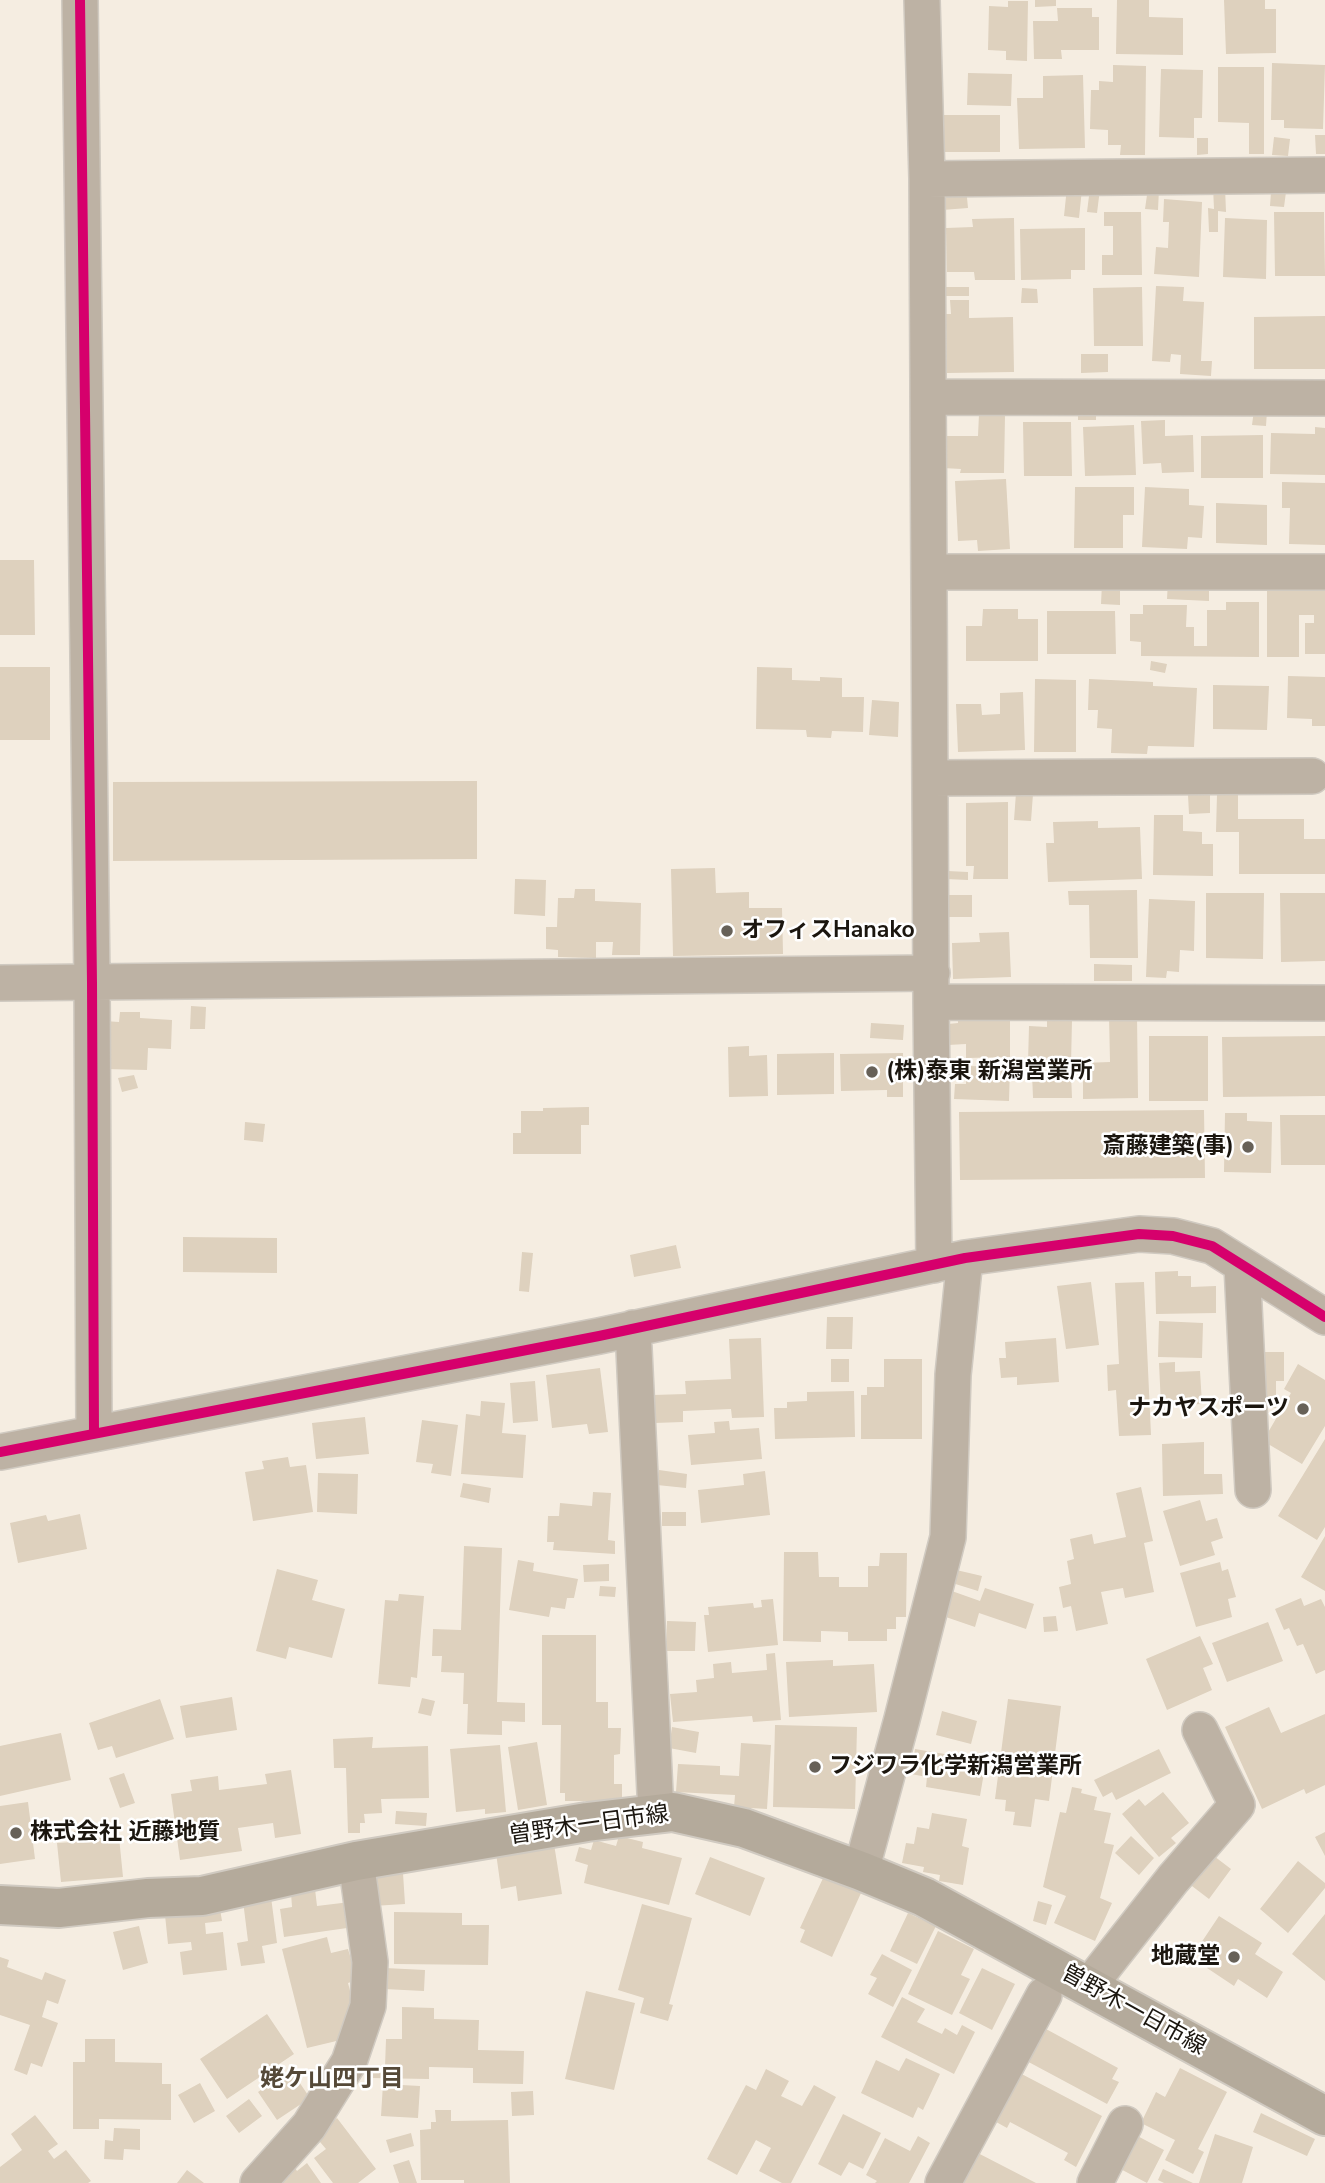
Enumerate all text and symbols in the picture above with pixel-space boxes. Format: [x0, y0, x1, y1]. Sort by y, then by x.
place label: オフィスHanako [741, 917, 915, 945]
marker: オフィスHanako [719, 923, 735, 939]
place label: (株)泰東 新潟営業所 [886, 1058, 1093, 1086]
marker: (株)泰東 新潟営業所 [864, 1064, 880, 1080]
place label: 斎藤建築(事) [1103, 1133, 1234, 1161]
marker: 斎藤建築(事) [1240, 1139, 1256, 1155]
place label: ナカヤスポーツ [1128, 1395, 1289, 1423]
marker: ナカヤスポーツ [1295, 1401, 1311, 1417]
place label: フジワラ化学新潟営業所 [829, 1753, 1082, 1781]
marker: フジワラ化学新潟営業所 [807, 1759, 823, 1775]
street label: 曽野木一日市線 [507, 1801, 671, 1851]
place label: 株式会社 近藤地質 [30, 1819, 220, 1847]
marker: 株式会社 近藤地質 [8, 1825, 24, 1841]
place label: 地蔵堂 [1151, 1943, 1220, 1971]
marker: 地蔵堂 [1226, 1949, 1242, 1965]
street label: 曽野木一日市線 [1056, 1960, 1210, 2062]
district label: 姥ケ山四丁目 [260, 2066, 404, 2094]

